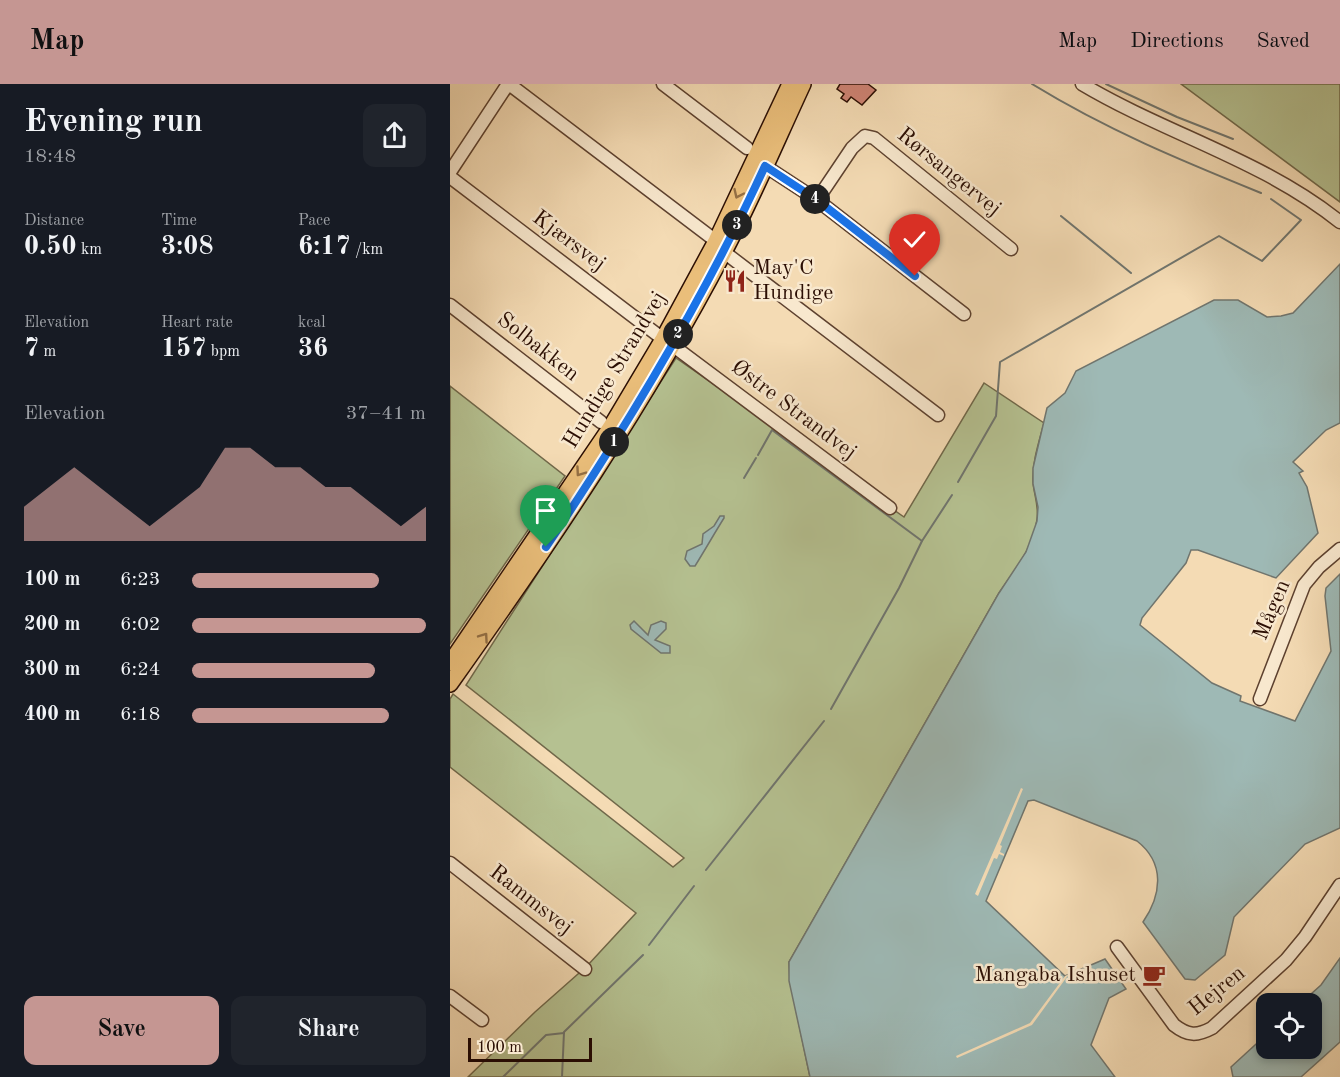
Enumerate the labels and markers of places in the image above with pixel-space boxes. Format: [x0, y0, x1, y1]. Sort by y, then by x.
pin: 4 [800, 184, 830, 214]
pin: 3 [722, 210, 752, 240]
pin [889, 214, 940, 276]
place label: May'C Hundige [753, 257, 833, 304]
restaurant icon: May'C Hundige [722, 268, 748, 294]
pin: 2 [663, 319, 693, 349]
pin: 1 [599, 427, 629, 457]
pin [520, 485, 571, 547]
cafe icon: Mangaba Ishuset [1141, 962, 1167, 988]
place label: Mangaba Ishuset [974, 964, 1136, 986]

